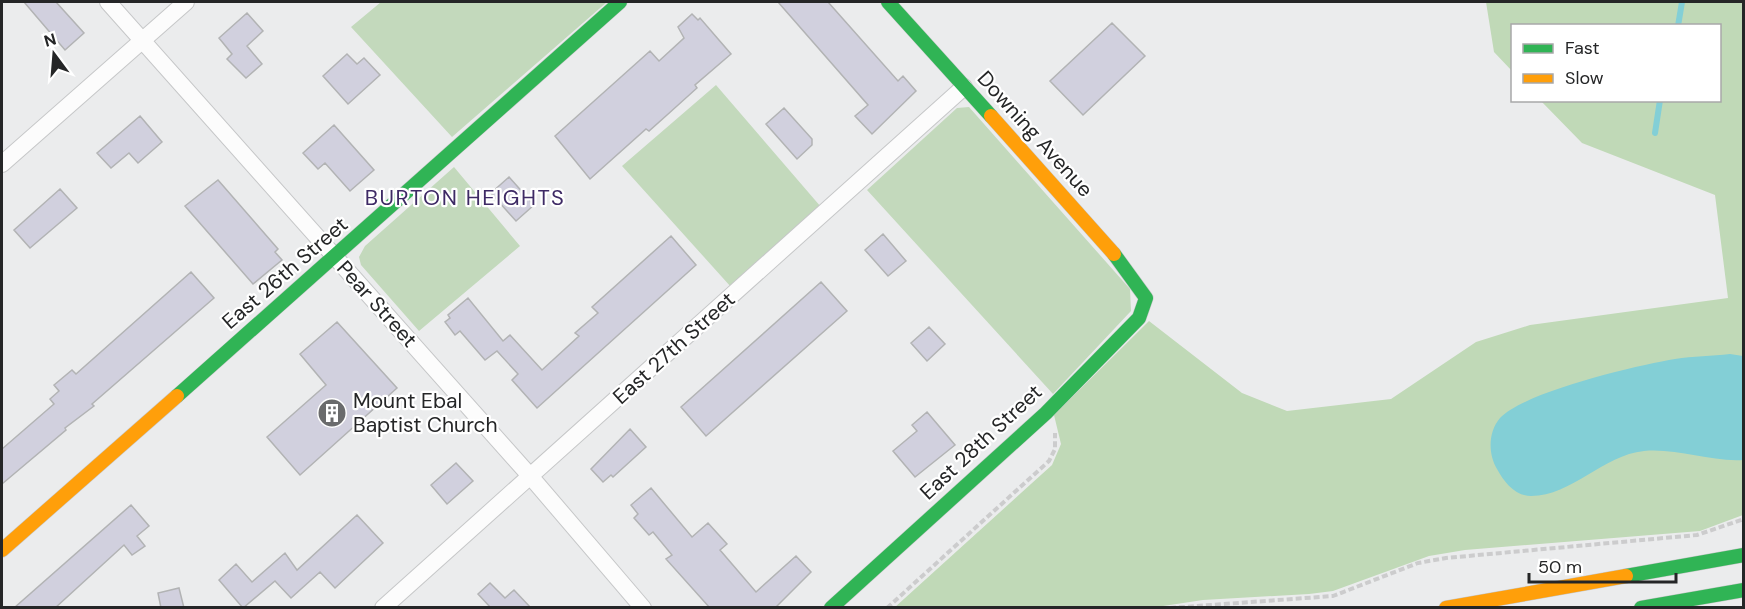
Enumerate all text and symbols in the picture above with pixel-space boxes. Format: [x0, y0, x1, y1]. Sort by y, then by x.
north arrow [24, 24, 84, 84]
legend [1511, 24, 1721, 102]
text: N [41, 28, 59, 52]
text: Fast [1565, 36, 1600, 60]
street label: Downing Avenue [971, 65, 1099, 203]
text: Slow [1565, 66, 1604, 90]
district label: BURTON HEIGHTS [365, 183, 565, 212]
street label: East 26th Street [216, 211, 354, 335]
street label: Pear Street [331, 255, 423, 353]
street label: East 27th Street [607, 286, 741, 410]
street label: East 28th Street [914, 378, 1048, 506]
place label: Mount Ebal Baptist Church [353, 387, 498, 439]
building icon: Mount Ebal Baptist Church [316, 397, 348, 429]
scale bar [1529, 546, 1676, 584]
text: 50 m [1538, 555, 1582, 579]

